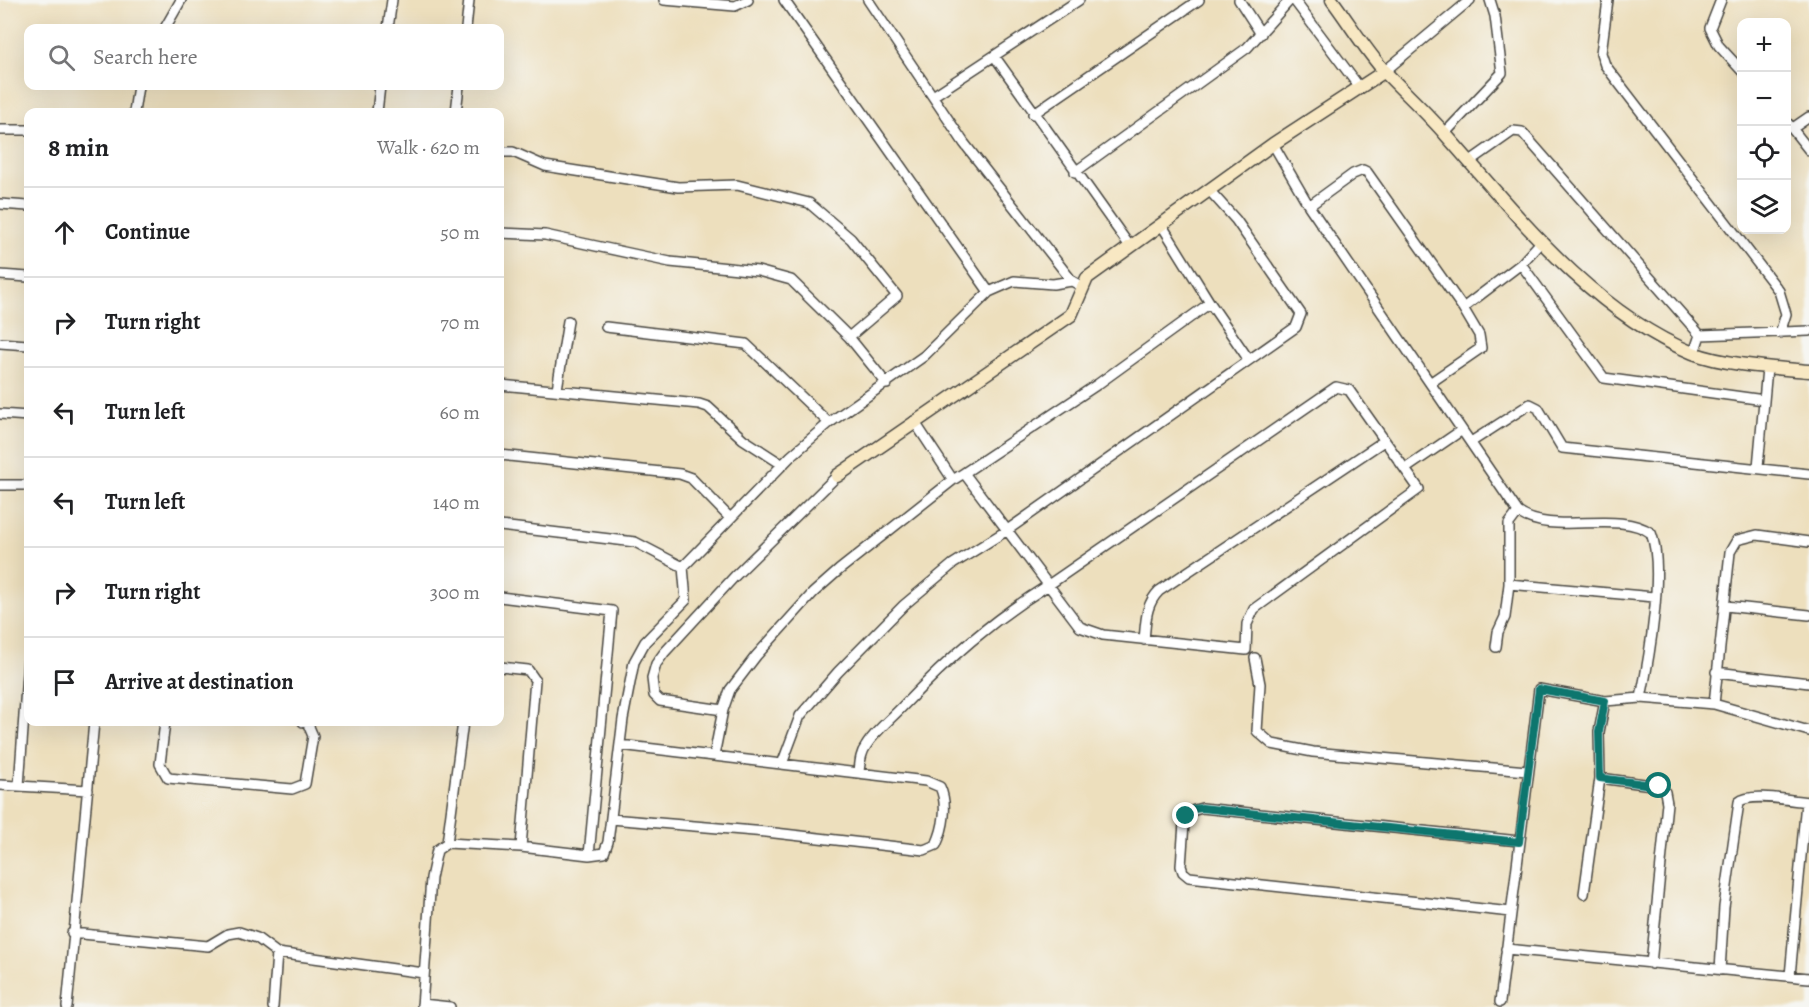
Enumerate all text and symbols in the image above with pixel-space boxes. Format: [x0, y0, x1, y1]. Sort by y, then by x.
map controls [1737, 18, 1791, 234]
button: + [1737, 18, 1791, 72]
search box [24, 24, 504, 90]
icon: search [45, 41, 78, 74]
text: Search here [93, 42, 198, 72]
button: − [1737, 72, 1791, 126]
button: locate [1737, 126, 1791, 180]
text: 8 min [48, 130, 109, 165]
text: Walk · 620 m [377, 134, 480, 161]
button: layers [1737, 180, 1791, 234]
icon: ahead [48, 216, 81, 249]
text: Continue [105, 217, 190, 247]
text: 50 m [440, 219, 480, 246]
icon: right [48, 306, 81, 339]
text: Turn right [105, 307, 201, 337]
text: 70 m [440, 309, 480, 336]
icon: left [48, 396, 81, 429]
text: Turn left [105, 397, 185, 427]
text: 60 m [440, 399, 480, 426]
icon: left [48, 486, 81, 519]
text: Turn left [105, 487, 185, 517]
text: 140 m [433, 489, 480, 516]
icon: right [48, 576, 81, 609]
text: Turn right [105, 577, 201, 607]
text: 300 m [430, 579, 480, 606]
icon: arrive [48, 666, 81, 699]
text: Arrive at destination [105, 667, 294, 697]
route start [1645, 772, 1671, 798]
route end [1172, 802, 1198, 828]

